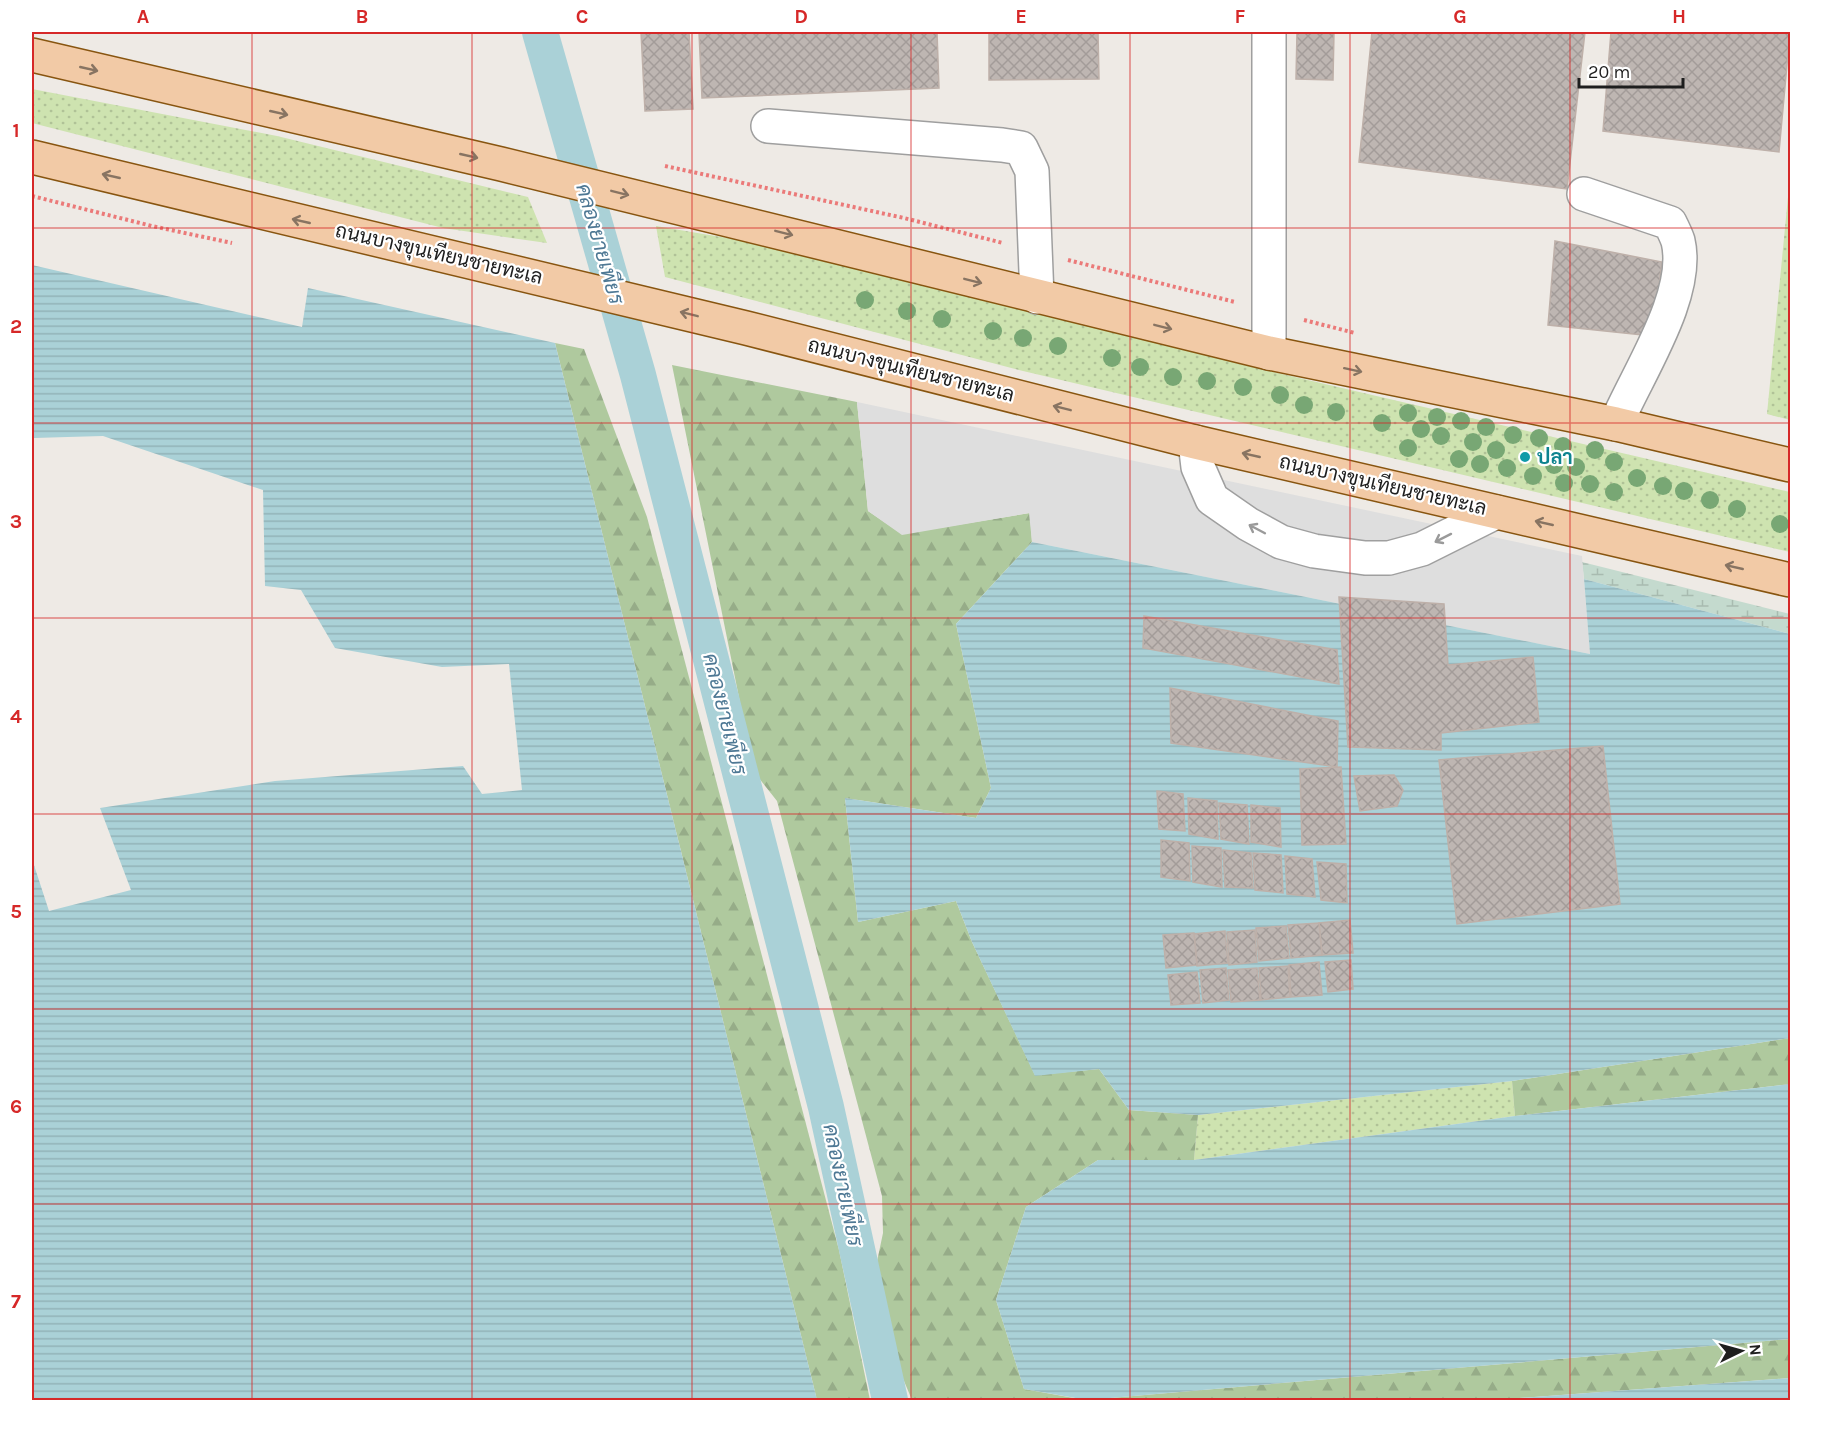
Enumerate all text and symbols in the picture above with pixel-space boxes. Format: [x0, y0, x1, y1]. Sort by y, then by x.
text: A [137, 5, 150, 28]
text: B [356, 5, 368, 28]
text: C [576, 5, 588, 28]
text: D [794, 5, 808, 28]
text: E [1015, 5, 1027, 28]
text: F [1235, 5, 1246, 28]
text: G [1453, 5, 1467, 28]
text: H [1672, 5, 1686, 28]
scale bar [1579, 51, 1682, 89]
text: 20 m [1588, 61, 1630, 83]
one-way arrow [79, 63, 98, 75]
one-way arrow [269, 107, 288, 119]
text: 1 [12, 119, 20, 142]
one-way arrow [459, 151, 478, 163]
one-way arrow [102, 169, 121, 181]
water label: คลองยายเพียร [571, 180, 630, 308]
one-way arrow [610, 187, 629, 199]
one-way arrow [291, 214, 310, 226]
street label: ถนนบางขุนเทียนชายทะเล [333, 217, 545, 291]
one-way arrow [774, 227, 793, 239]
one-way arrow [964, 275, 983, 287]
one-way arrow [680, 308, 699, 320]
text: 2 [10, 315, 22, 338]
one-way arrow [1153, 322, 1172, 334]
street label: ถนนบางขุนเทียนชายทะเล [805, 331, 1017, 409]
one-way arrow [1343, 365, 1362, 376]
one-way arrow [1053, 402, 1072, 413]
place label: ปลา [1537, 446, 1573, 469]
one-way arrow [1242, 448, 1261, 460]
street label: ถนนบางขุนเทียนชายทะเล [1277, 448, 1489, 522]
marker: ปลา [1518, 450, 1532, 464]
text: 3 [10, 510, 22, 533]
one-way arrow [1534, 517, 1554, 528]
one-way arrow [1249, 523, 1266, 535]
one-way arrow [1435, 533, 1453, 544]
one-way arrow [1724, 561, 1743, 573]
water label: คลองยายเพียร [698, 650, 753, 778]
text: 4 [10, 705, 22, 728]
text: 5 [10, 900, 22, 923]
text: 6 [10, 1095, 22, 1118]
water label: คลองยายเพียร [818, 1121, 869, 1249]
text: 7 [11, 1290, 21, 1313]
north arrow [1711, 1321, 1771, 1381]
text: N [1745, 1343, 1765, 1356]

